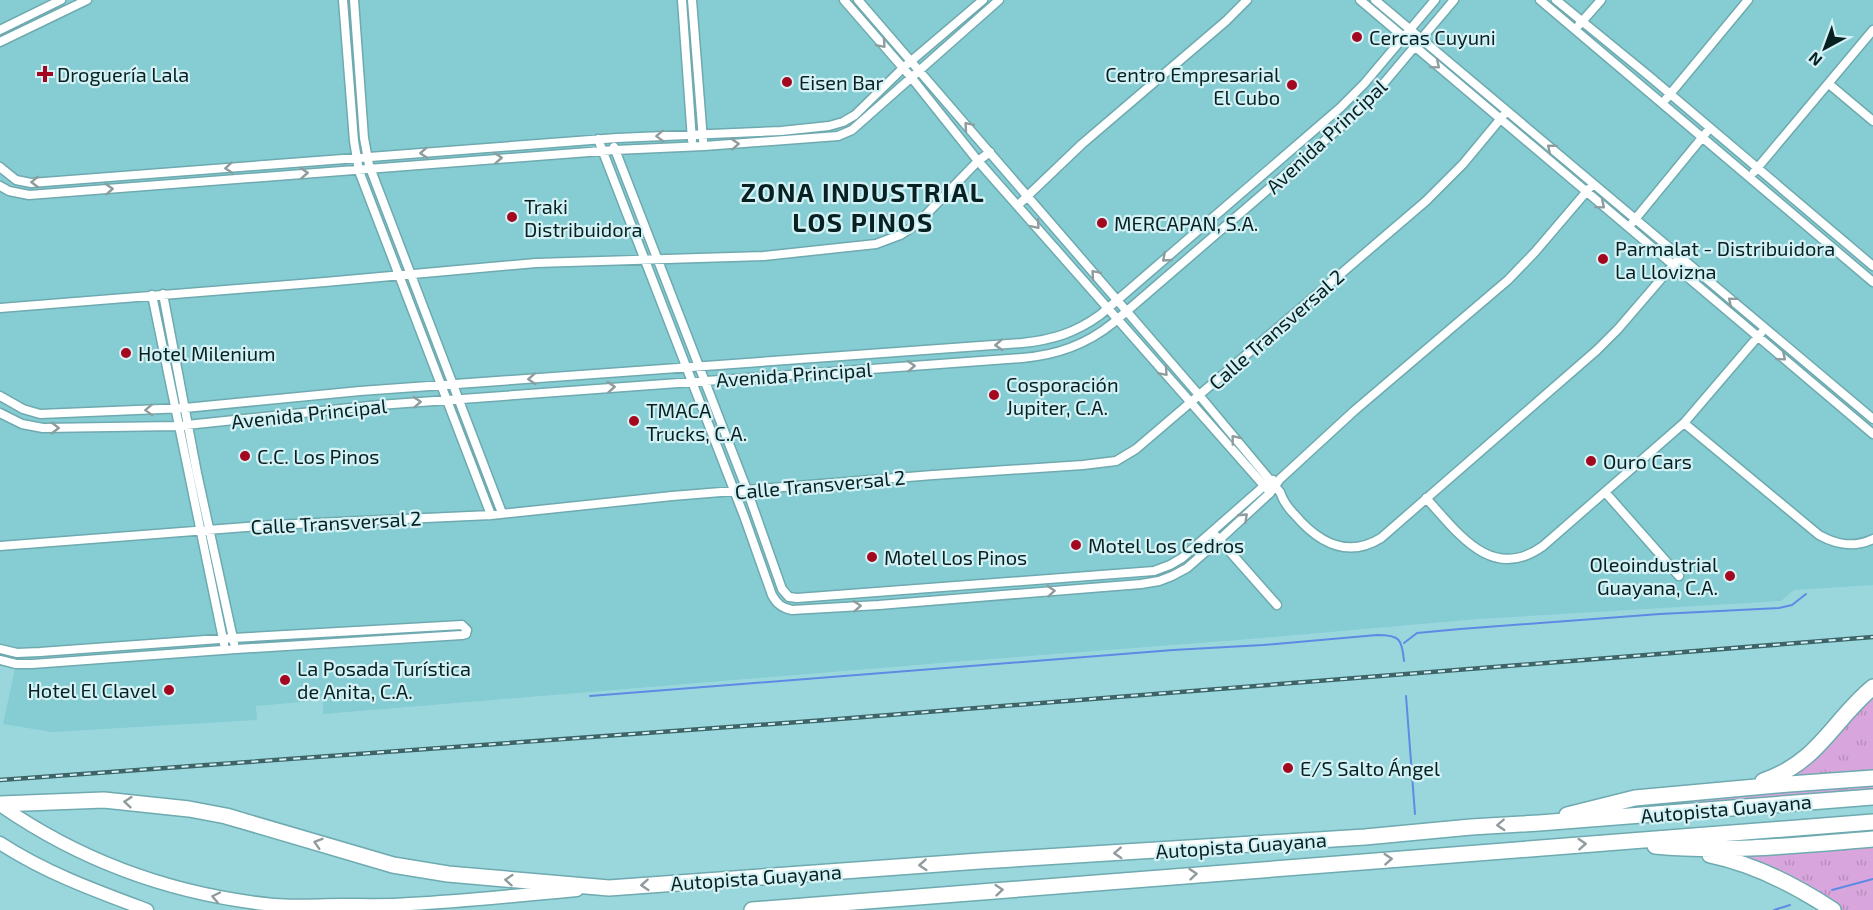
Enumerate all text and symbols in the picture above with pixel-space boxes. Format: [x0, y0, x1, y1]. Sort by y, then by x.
north arrow [1795, 18, 1855, 78]
place label: Cercas Cuyuni [1369, 25, 1496, 49]
marker: Cercas Cuyuni [1350, 30, 1364, 44]
one-way arrow [875, 37, 886, 48]
text: N [1804, 49, 1825, 71]
one-way arrow [1429, 58, 1440, 69]
place label: Droguería Lala [57, 62, 189, 86]
place label: Centro Empresarial El Cubo [1105, 62, 1280, 109]
marker: Droguería Lala [38, 67, 52, 81]
place label: Eisen Bar [799, 70, 884, 94]
street label: Avenida Principal [1261, 74, 1391, 198]
marker: Eisen Bar [780, 75, 794, 89]
marker: Centro Empresarial El Cubo [1285, 78, 1299, 92]
one-way arrow [964, 122, 975, 133]
one-way arrow [655, 130, 664, 142]
one-way arrow [730, 138, 739, 151]
one-way arrow [1547, 144, 1558, 155]
one-way arrow [419, 146, 428, 159]
one-way arrow [494, 152, 503, 165]
one-way arrow [225, 161, 234, 174]
one-way arrow [299, 167, 308, 180]
one-way arrow [30, 176, 39, 188]
district label: ZONA INDUSTRIAL LOS PINOS [741, 176, 985, 237]
one-way arrow [105, 183, 114, 196]
place label: Traki Distribuidora [524, 194, 643, 241]
one-way arrow [1594, 197, 1605, 208]
marker: Traki Distribuidora [505, 210, 519, 224]
place label: MERCAPAN, S.A. [1114, 211, 1258, 235]
marker: MERCAPAN, S.A. [1095, 216, 1109, 230]
one-way arrow [1028, 218, 1039, 229]
place label: Parmalat - Distribuidora La Llovizna [1615, 236, 1835, 283]
one-way arrow [1162, 251, 1173, 262]
marker: Parmalat - Distribuidora La Llovizna [1596, 252, 1610, 266]
street label: Calle Transversal 2 [1204, 264, 1348, 394]
one-way arrow [1091, 270, 1102, 281]
one-way arrow [1728, 297, 1739, 308]
one-way arrow [994, 338, 1003, 351]
place label: Hotel Milenium [138, 341, 276, 365]
marker: Hotel Milenium [119, 346, 133, 360]
one-way arrow [1775, 350, 1786, 361]
street label: Avenida Principal [715, 357, 873, 391]
one-way arrow [906, 360, 915, 373]
one-way arrow [1157, 365, 1168, 376]
one-way arrow [527, 372, 536, 385]
place label: Cosporación Jupiter, C.A. [1006, 372, 1119, 419]
one-way arrow [607, 381, 616, 394]
marker: Cosporación Jupiter, C.A. [987, 388, 1001, 402]
street label: Avenida Principal [230, 393, 388, 433]
one-way arrow [412, 396, 422, 409]
place label: TMACA Trucks, C.A. [646, 398, 747, 445]
one-way arrow [145, 403, 154, 416]
marker: TMACA Trucks, C.A. [627, 414, 641, 428]
one-way arrow [51, 422, 60, 435]
one-way arrow [1231, 435, 1242, 446]
place label: C.C. Los Pinos [257, 444, 379, 468]
marker: C.C. Los Pinos [238, 449, 252, 463]
place label: Ouro Cars [1603, 449, 1692, 473]
marker: Ouro Cars [1584, 454, 1598, 468]
street label: Calle Transversal 2 [734, 465, 906, 503]
street label: Calle Transversal 2 [250, 506, 422, 538]
one-way arrow [1237, 513, 1248, 524]
place label: Motel Los Cedros [1088, 533, 1244, 557]
marker: Motel Los Cedros [1069, 538, 1083, 552]
place label: Motel Los Pinos [884, 545, 1027, 569]
marker: Motel Los Pinos [865, 550, 879, 564]
place label: Oleoindustrial Guayana, C.A. [1589, 552, 1718, 599]
marker: Oleoindustrial Guayana, C.A. [1723, 569, 1737, 583]
one-way arrow [1047, 585, 1056, 598]
one-way arrow [853, 600, 862, 613]
place label: La Posada Turística de Anita, C.A. [297, 656, 471, 703]
marker: La Posada Turística de Anita, C.A. [278, 673, 292, 687]
place label: Hotel El Clavel [27, 678, 157, 702]
marker: Hotel El Clavel [162, 683, 176, 697]
place label: E/S Salto Ángel [1300, 756, 1440, 780]
marker: E/S Salto Ángel [1281, 761, 1295, 775]
street label: Autopista Guayana [1639, 789, 1813, 827]
one-way arrow [124, 796, 133, 809]
one-way arrow [1496, 819, 1505, 832]
street label: Autopista Guayana [1155, 827, 1327, 863]
one-way arrow [313, 838, 324, 850]
one-way arrow [1578, 838, 1587, 851]
one-way arrow [1113, 846, 1122, 859]
one-way arrow [1383, 853, 1392, 866]
one-way arrow [919, 858, 928, 871]
street label: Autopista Guayana [670, 859, 842, 895]
one-way arrow [1189, 868, 1198, 881]
one-way arrow [504, 874, 514, 887]
one-way arrow [640, 878, 649, 891]
one-way arrow [994, 884, 1003, 897]
one-way arrow [211, 891, 221, 904]

